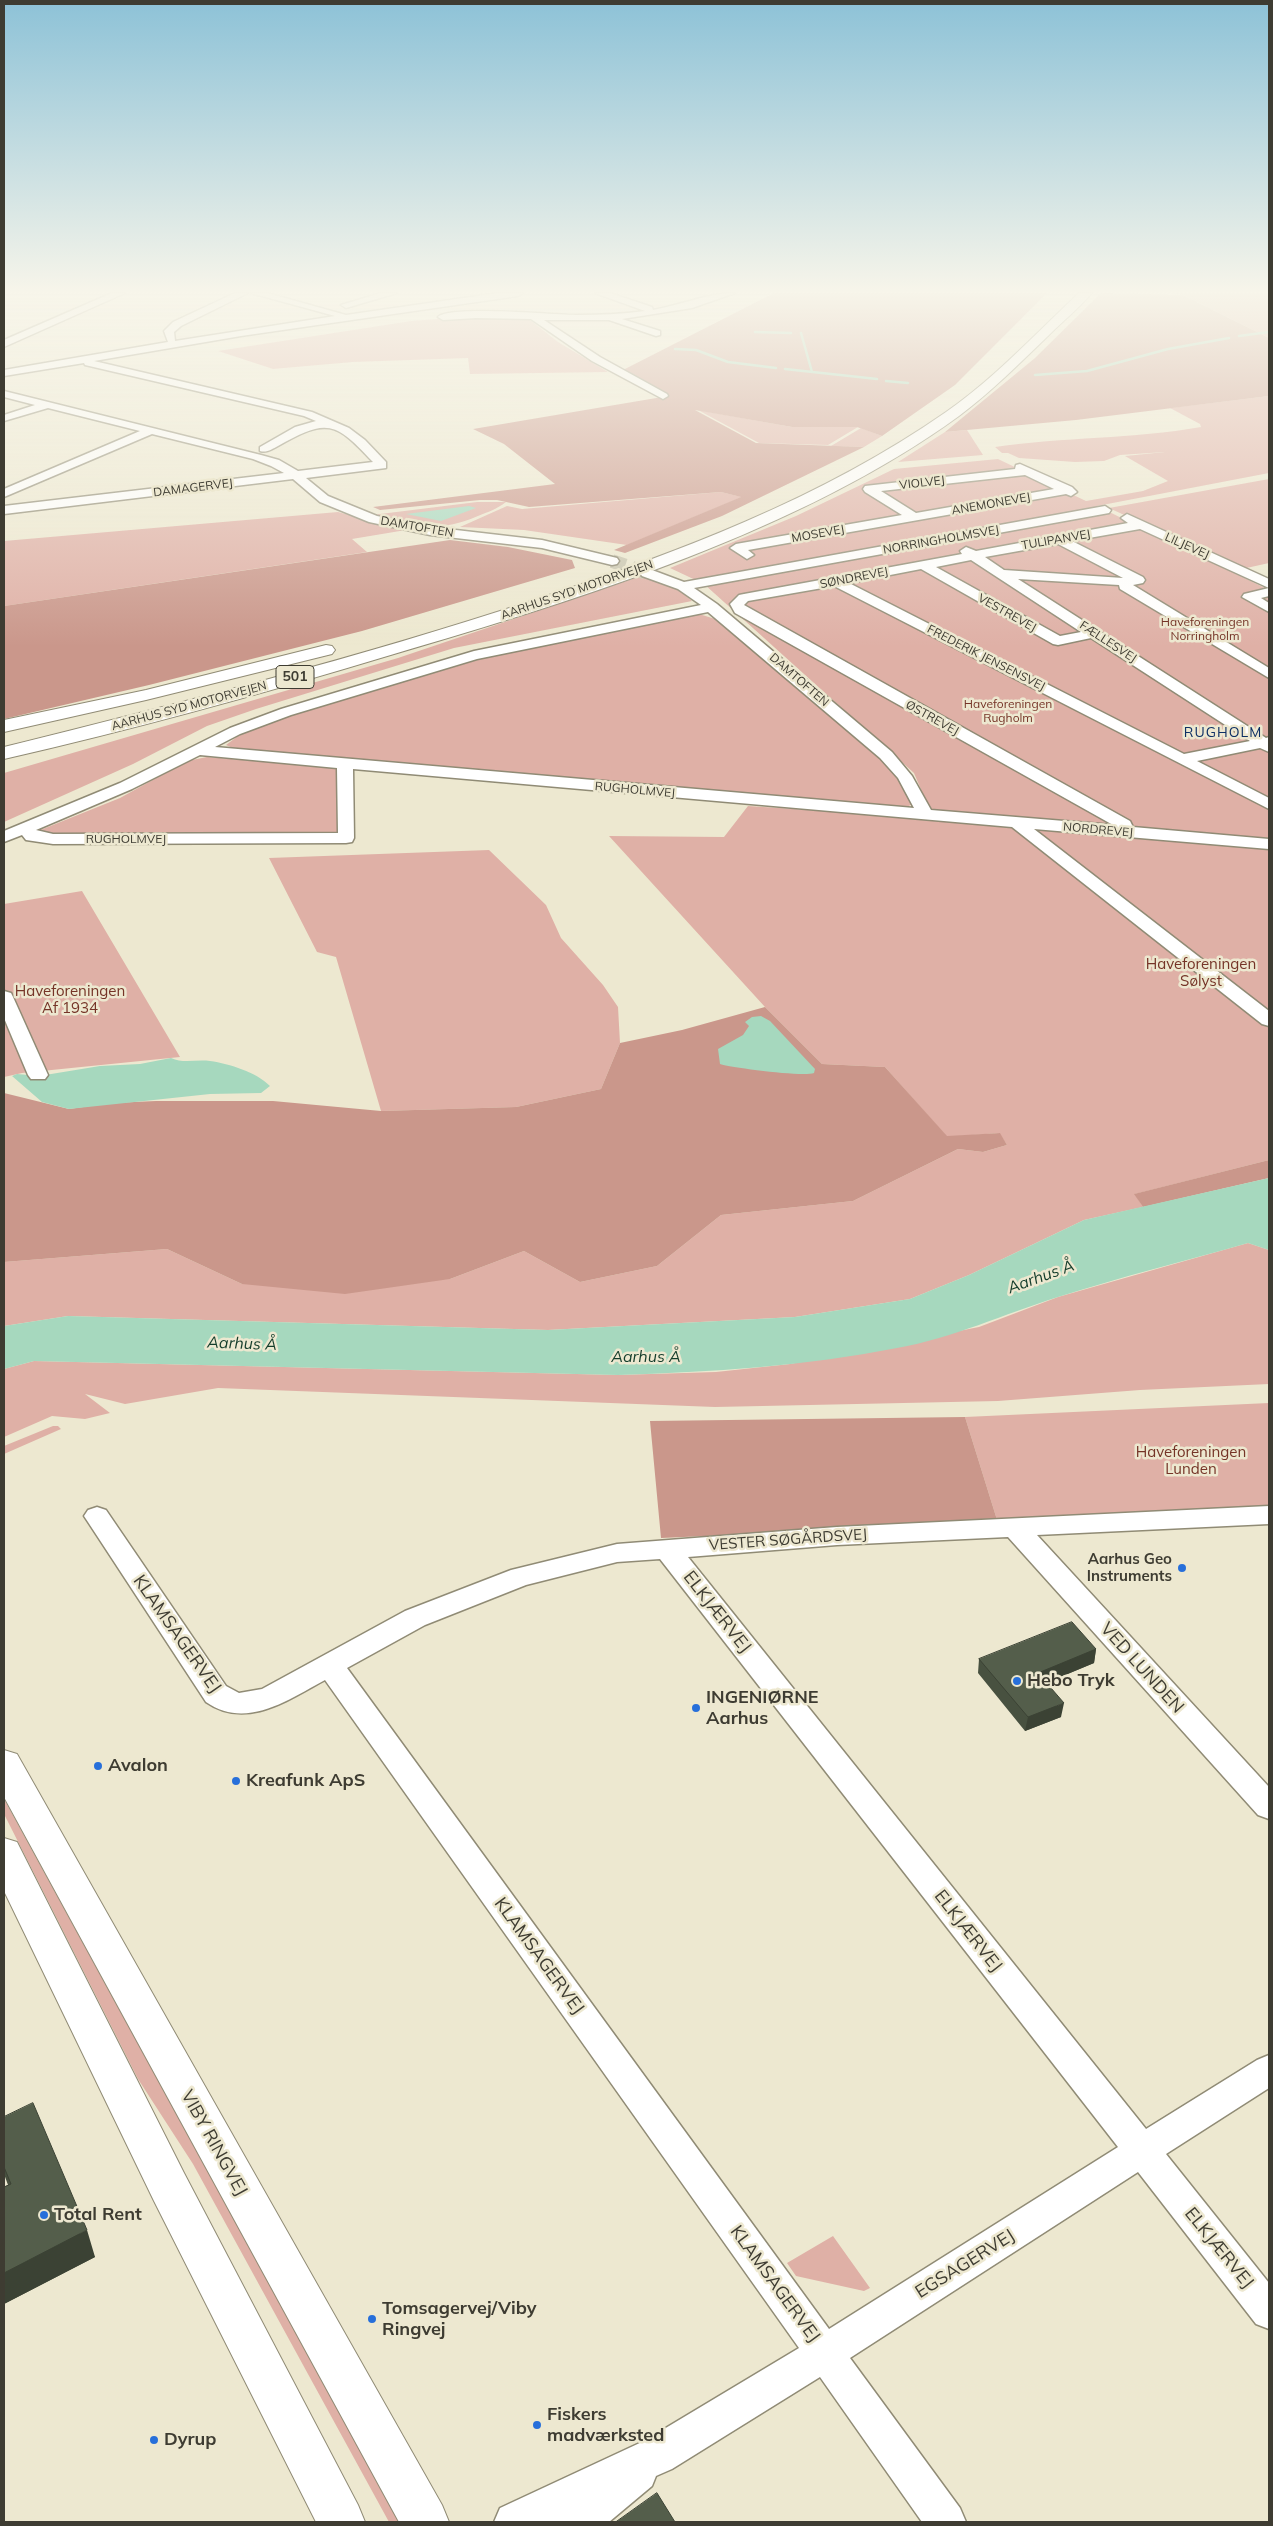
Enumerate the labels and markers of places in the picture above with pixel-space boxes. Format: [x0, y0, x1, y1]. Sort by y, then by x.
place label: Aarhus Geo Instruments [1087, 1550, 1172, 1585]
marker: Aarhus Geo Instruments [1176, 1562, 1188, 1574]
place label: Hebo Tryk [1027, 1670, 1115, 1692]
marker: Hebo Tryk [1011, 1675, 1023, 1687]
place label: INGENIØRNE Aarhus [706, 1687, 819, 1730]
marker: INGENIØRNE Aarhus [690, 1702, 702, 1714]
place label: Avalon [108, 1755, 168, 1777]
marker: Avalon [92, 1760, 104, 1772]
place label: Kreafunk ApS [246, 1770, 365, 1792]
marker: Kreafunk ApS [230, 1775, 242, 1787]
place label: Total Rent [54, 2204, 142, 2226]
marker: Total Rent [38, 2209, 50, 2221]
place label: Tomsagervej/Viby Ringvej [382, 2298, 536, 2340]
marker: Tomsagervej/Viby Ringvej [366, 2313, 378, 2325]
place label: Fiskers madværksted [547, 2404, 664, 2446]
marker: Fiskers madværksted [531, 2419, 543, 2431]
place label: Dyrup [164, 2429, 216, 2451]
marker: Dyrup [148, 2434, 160, 2446]

